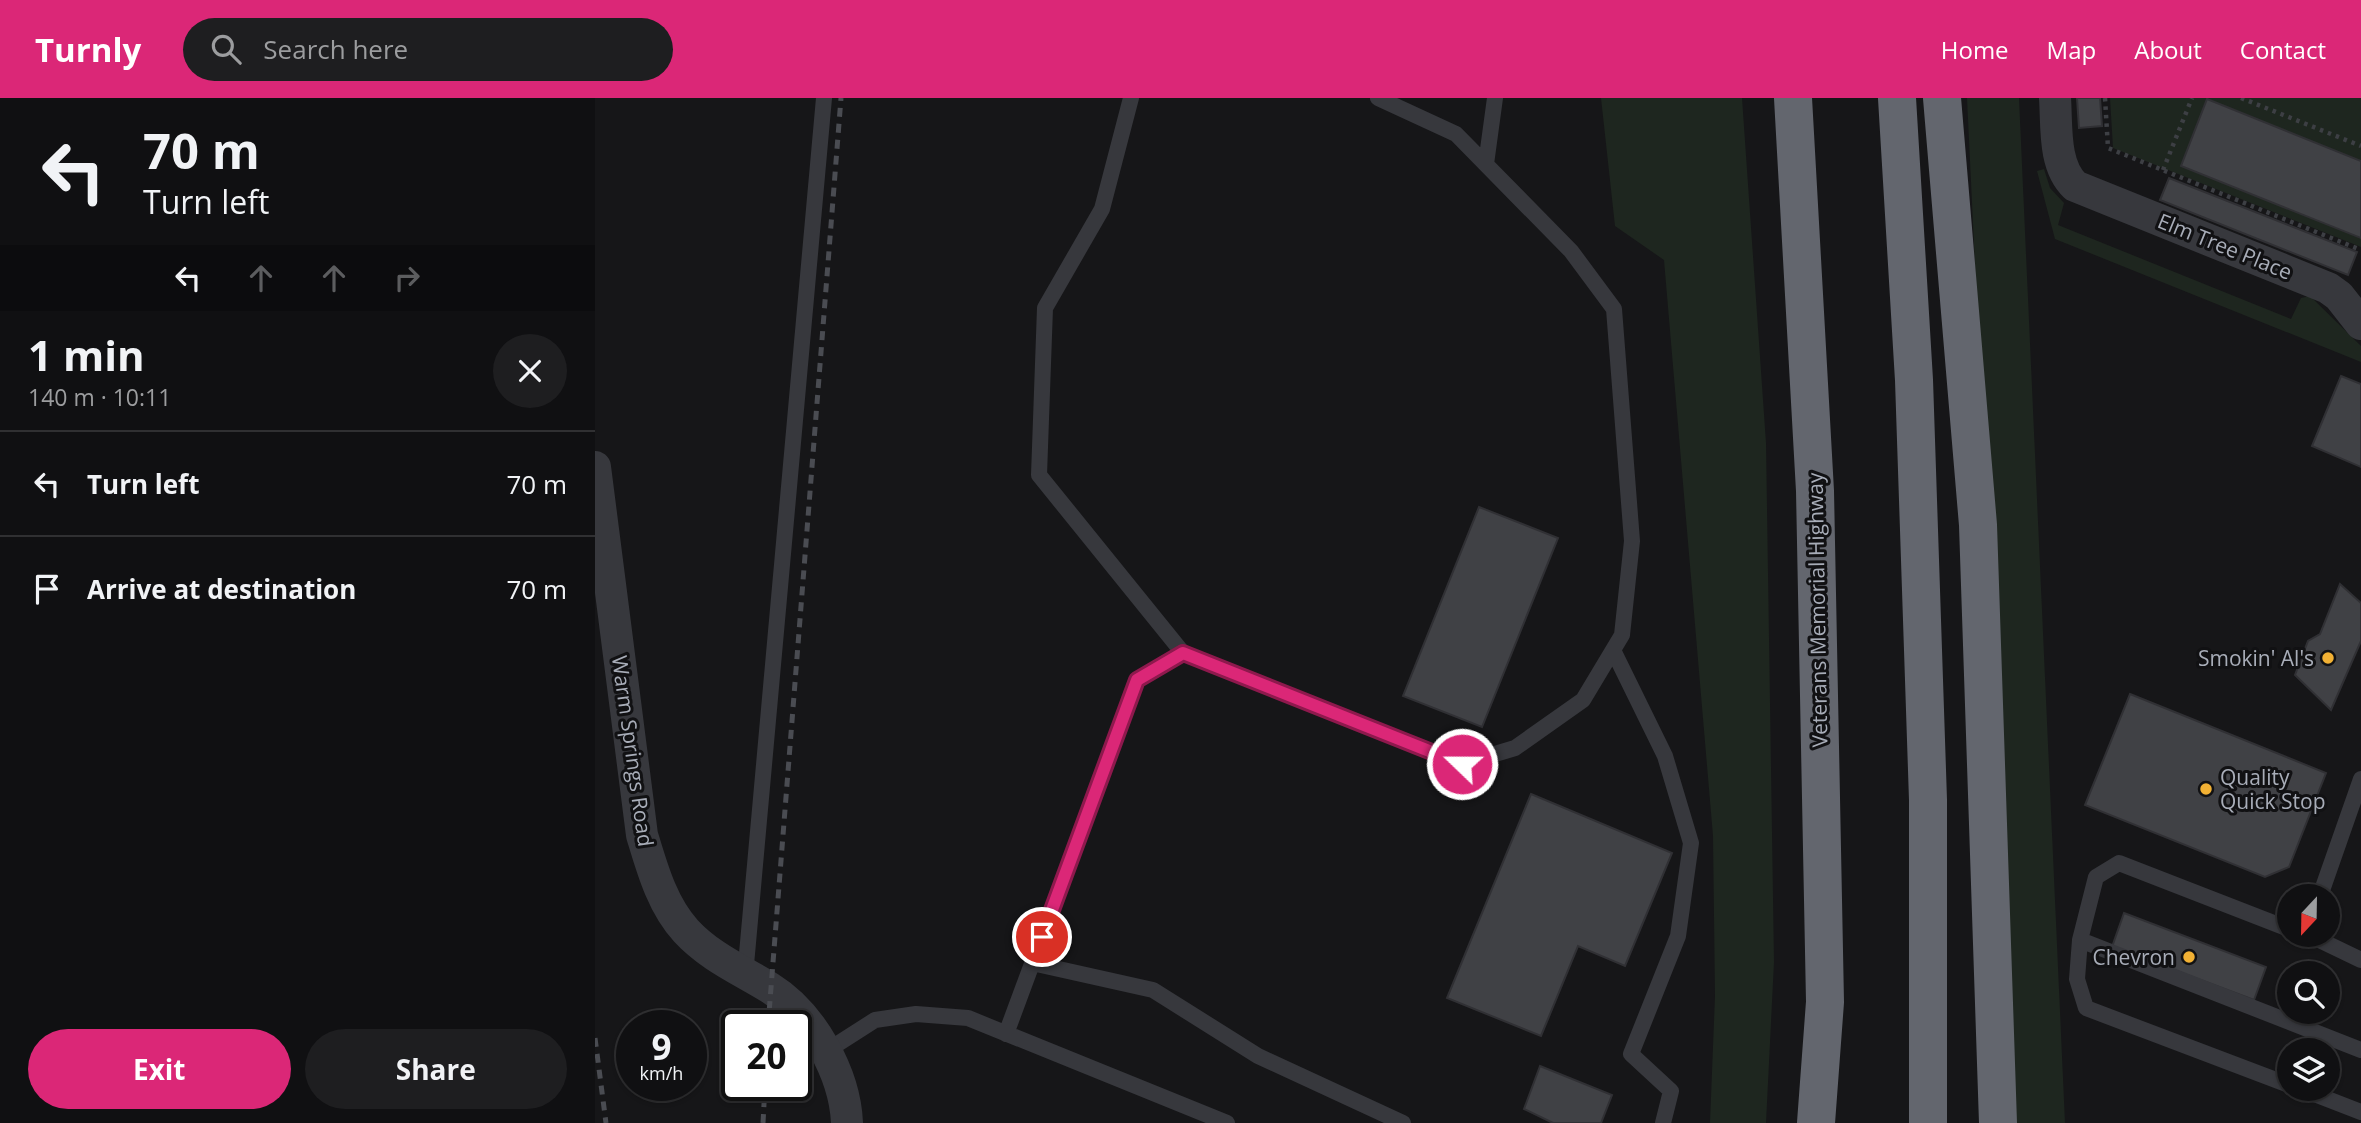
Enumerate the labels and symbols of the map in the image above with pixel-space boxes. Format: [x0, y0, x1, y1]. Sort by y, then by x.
street label: Elm Tree Place [2154, 206, 2296, 286]
street label: Veterans Memorial Highway [1801, 472, 1833, 748]
place label: Smokin' Al's [2198, 644, 2314, 672]
marker: Smokin' Al's [2320, 650, 2336, 666]
street label: Warm Springs Road [606, 654, 660, 848]
position arrow [1425, 727, 1499, 801]
place label: Quality Quick Stop [2220, 763, 2326, 815]
marker: Quality Quick Stop [2198, 781, 2214, 797]
north arrow [2277, 884, 2340, 947]
pin [1012, 907, 1072, 967]
place label: Chevron [2093, 943, 2175, 971]
marker: Chevron [2181, 949, 2197, 965]
speed limit sign: 20 [721, 1010, 812, 1101]

